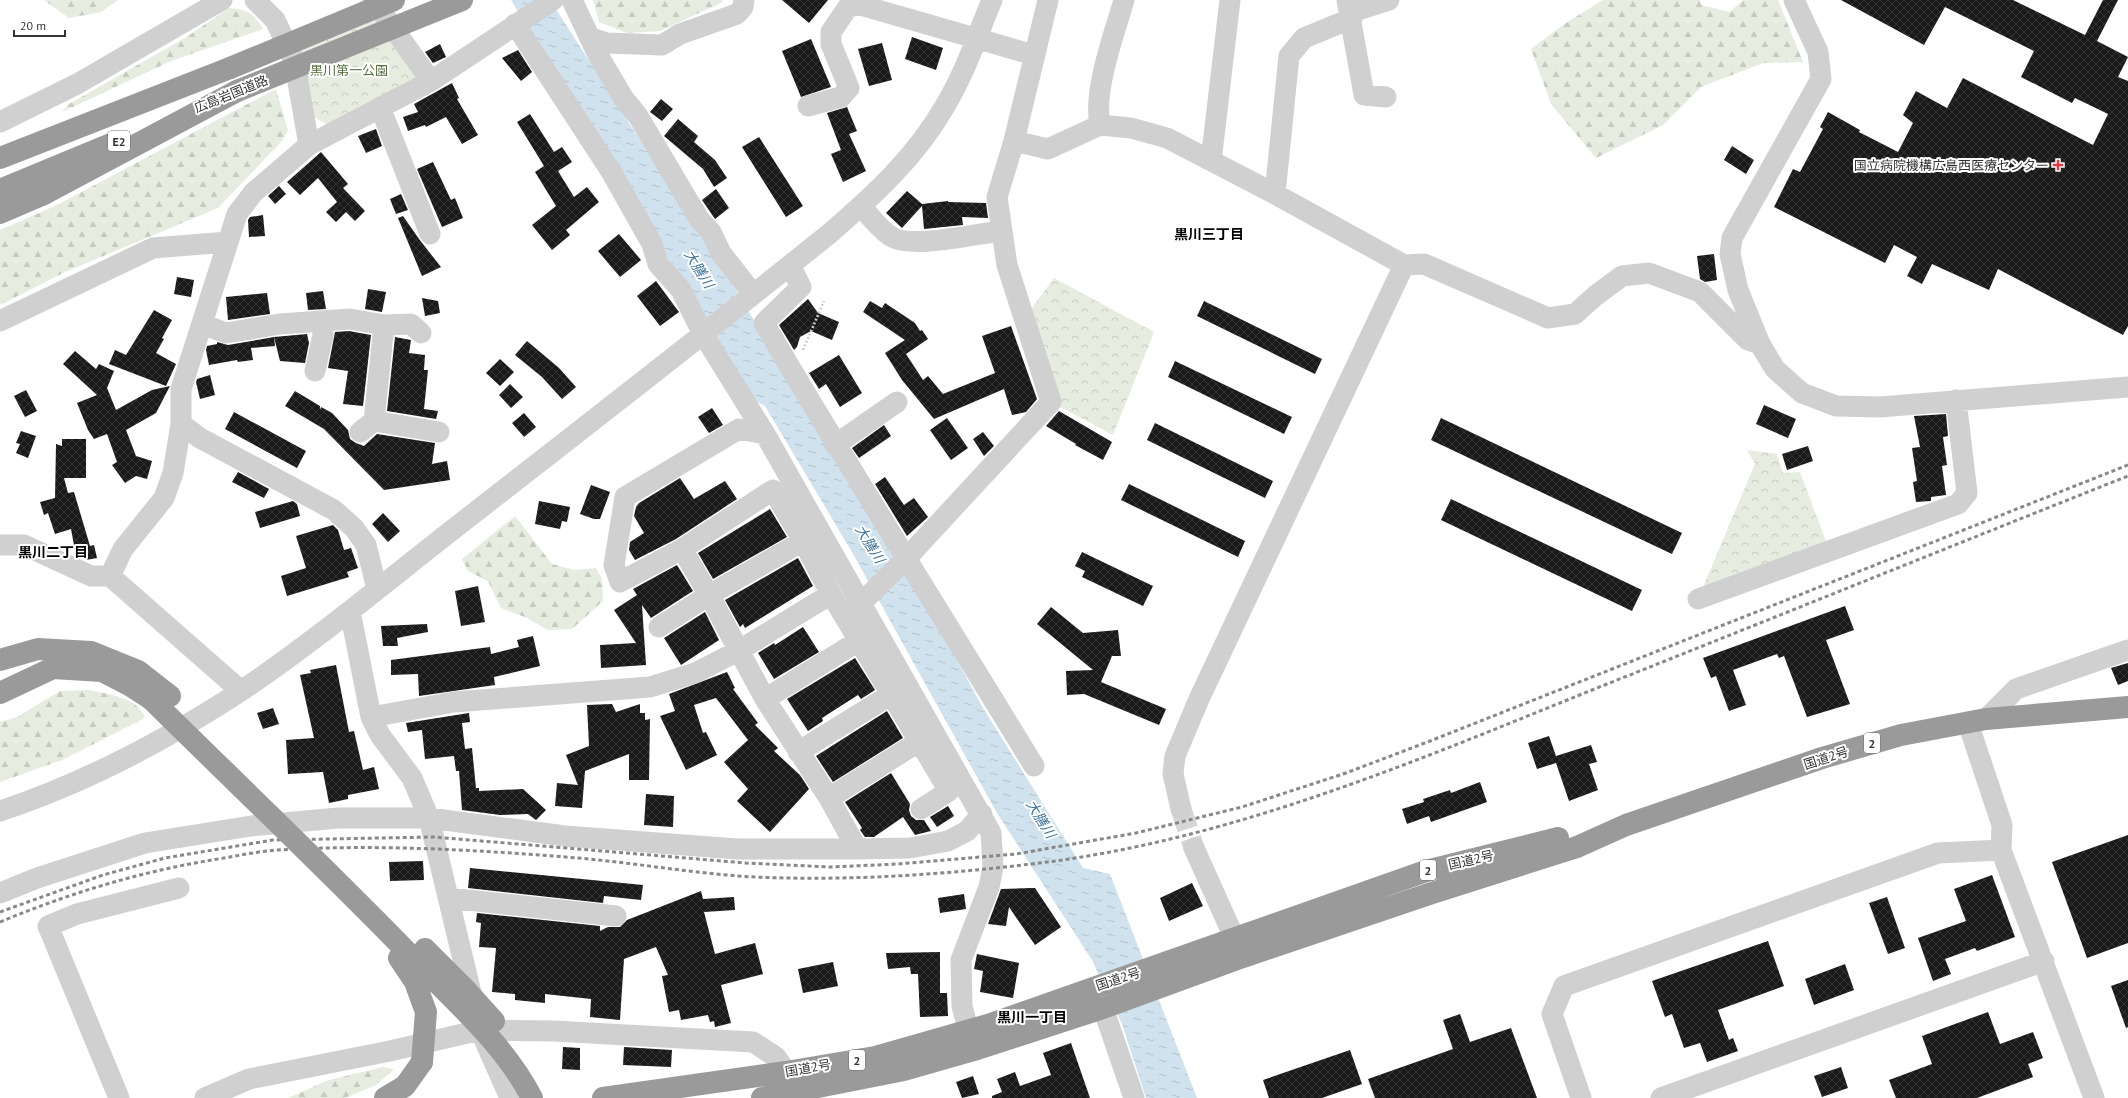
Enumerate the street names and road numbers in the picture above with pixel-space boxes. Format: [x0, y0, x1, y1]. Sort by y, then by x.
street label: 広島岩国道路 [192, 72, 270, 116]
road number: E2 [108, 131, 130, 151]
road number: 2 [1864, 733, 1880, 753]
street label: 国道2号 [1801, 743, 1851, 773]
street label: 国道2号 [1447, 847, 1495, 873]
road number: 2 [1420, 860, 1436, 880]
street label: 国道2号 [1093, 964, 1143, 994]
road number: 2 [849, 1050, 865, 1070]
street label: 国道2号 [784, 1056, 832, 1080]

